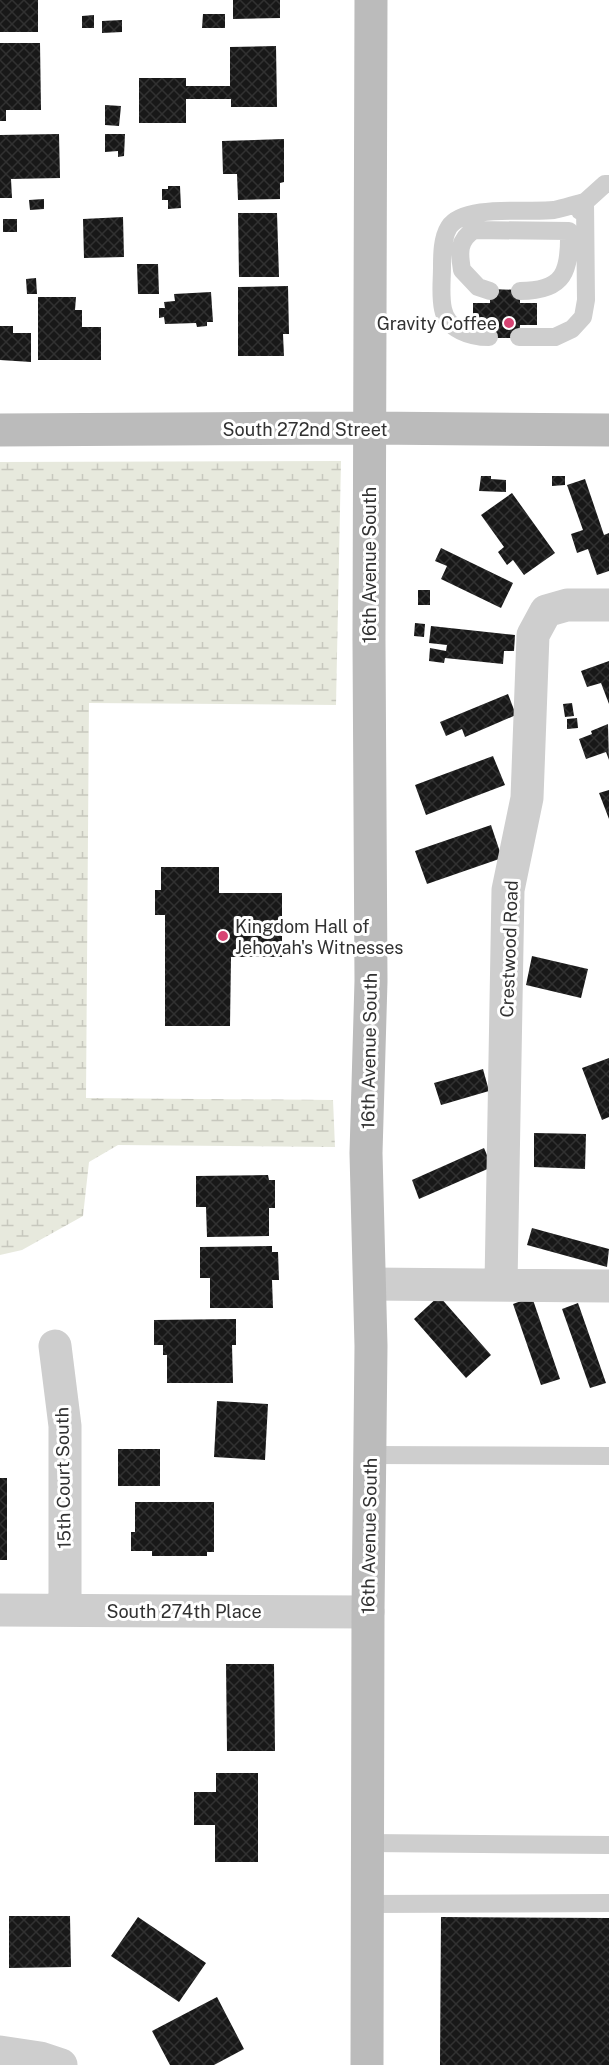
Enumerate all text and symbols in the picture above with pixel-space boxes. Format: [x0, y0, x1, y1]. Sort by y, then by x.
place label: Gravity Coffee [377, 313, 497, 334]
marker: Gravity Coffee [502, 316, 516, 330]
street label: South 272nd Street [223, 419, 387, 440]
street label: 16th Avenue South [359, 487, 380, 643]
street label: Crestwood Road [496, 880, 522, 1018]
place label: Kingdom Hall of Jehovah's Witnesses [235, 916, 403, 958]
marker: Kingdom Hall of Jehovah's Witnesses [216, 929, 230, 943]
street label: 16th Avenue South [357, 973, 381, 1129]
street label: 15th Court South [51, 1407, 75, 1549]
street label: 16th Avenue South [357, 1458, 381, 1614]
street label: South 274th Place [106, 1601, 262, 1622]

